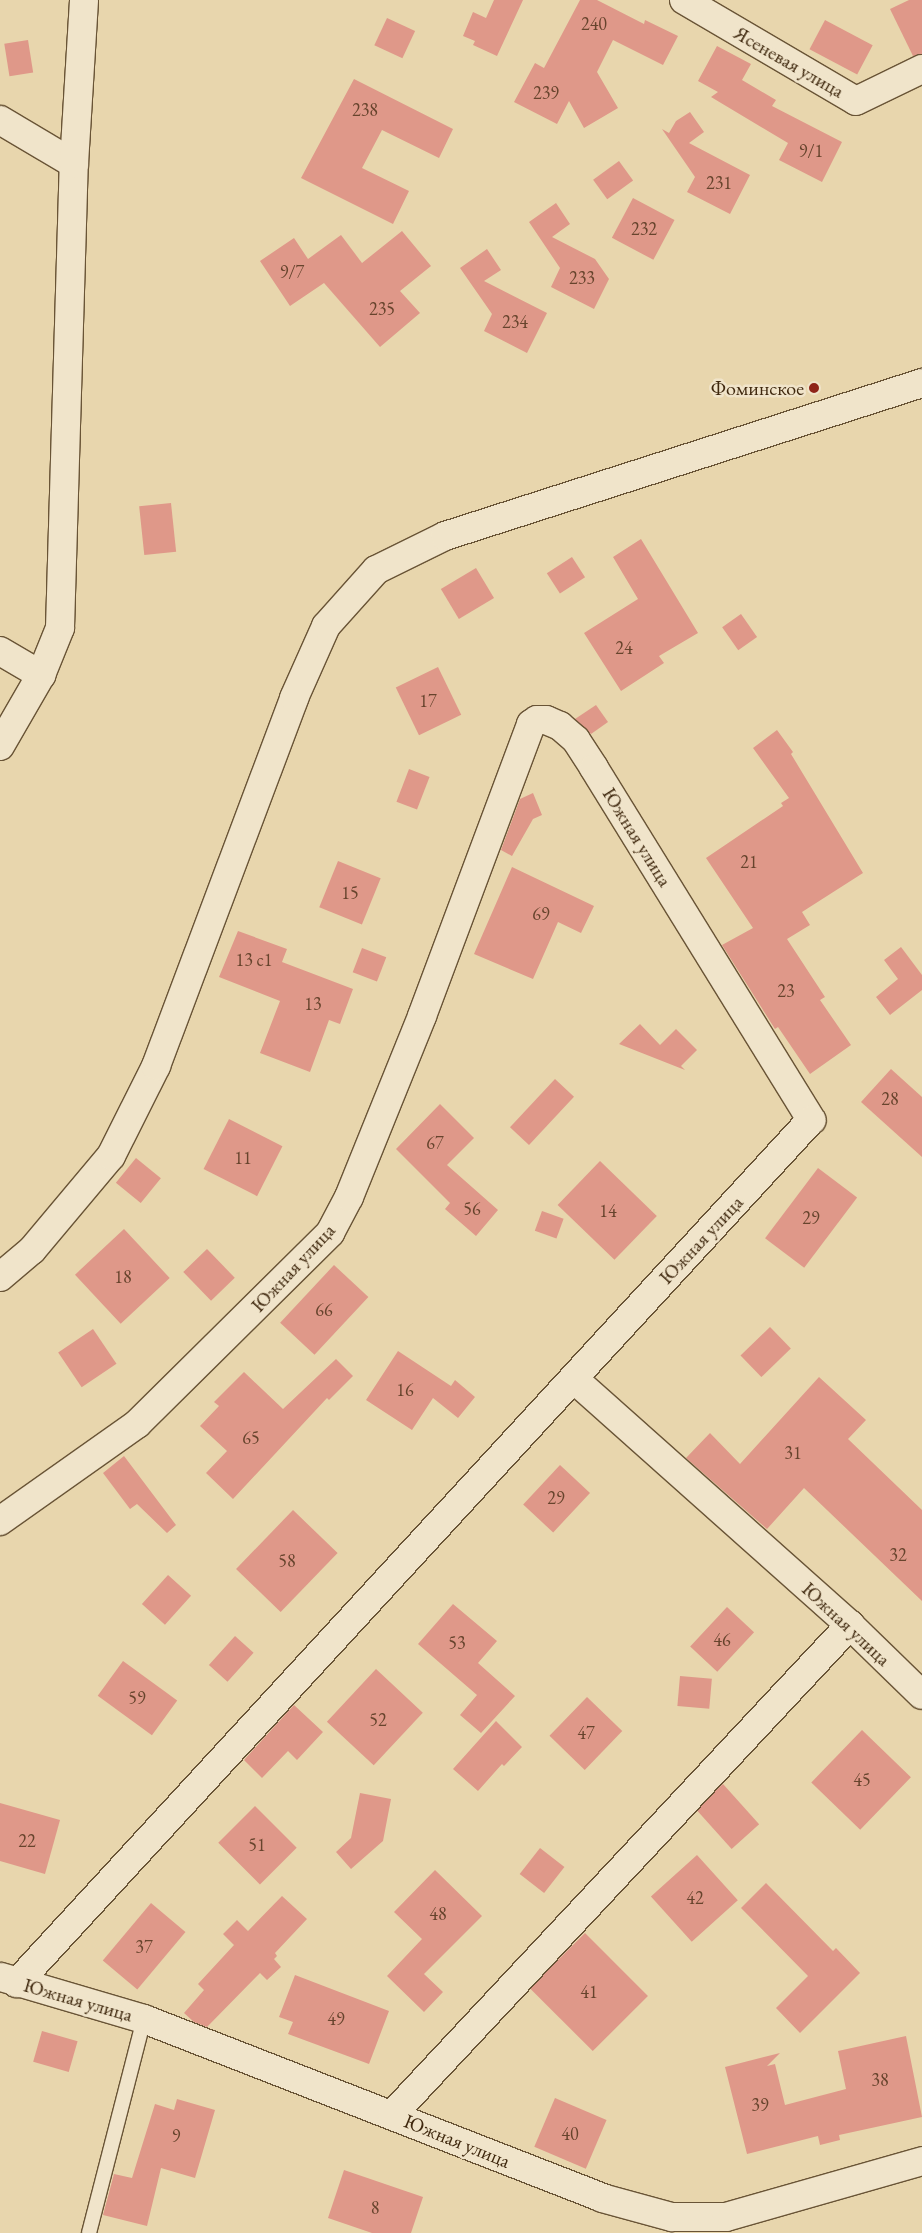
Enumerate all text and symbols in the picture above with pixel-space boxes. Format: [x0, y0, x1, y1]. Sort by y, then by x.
house number: 240 [581, 13, 607, 35]
street label: Ясеневая улица [730, 21, 848, 103]
house number: 239 [533, 82, 559, 104]
house number: 238 [352, 99, 378, 121]
house number: 9/1 [799, 140, 823, 162]
house number: 231 [706, 172, 732, 194]
house number: 232 [631, 218, 657, 240]
house number: 9/7 [280, 261, 304, 283]
house number: 233 [569, 267, 595, 289]
house number: 235 [369, 298, 395, 320]
house number: 234 [502, 311, 528, 333]
place label: Фоминское [711, 376, 804, 400]
marker: Фоминское [808, 382, 820, 394]
house number: 24 [615, 637, 633, 659]
house number: 17 [419, 690, 437, 712]
street label: Южная улица [597, 783, 677, 891]
house number: 21 [740, 851, 758, 873]
house number: 15 [341, 882, 359, 904]
house number: 69 [532, 903, 550, 925]
house number: 13 с1 [236, 949, 272, 971]
house number: 23 [777, 980, 795, 1002]
house number: 13 [304, 993, 322, 1015]
house number: 28 [881, 1088, 899, 1110]
house number: 67 [426, 1132, 444, 1154]
house number: 11 [234, 1147, 252, 1169]
street label: Южная улица [654, 1191, 748, 1289]
house number: 56 [463, 1198, 481, 1220]
house number: 14 [599, 1200, 617, 1222]
house number: 29 [802, 1207, 820, 1229]
street label: Южная улица [246, 1219, 340, 1317]
house number: 18 [114, 1266, 132, 1288]
house number: 66 [315, 1299, 333, 1321]
house number: 16 [396, 1379, 414, 1401]
house number: 65 [242, 1427, 260, 1449]
house number: 31 [784, 1442, 802, 1464]
house number: 29 [547, 1487, 565, 1509]
house number: 32 [889, 1544, 907, 1566]
house number: 58 [278, 1550, 296, 1572]
street label: Южная улица [797, 1577, 895, 1671]
house number: 46 [713, 1629, 731, 1651]
house number: 53 [448, 1632, 466, 1654]
house number: 59 [128, 1687, 146, 1709]
house number: 52 [369, 1709, 387, 1731]
house number: 47 [577, 1722, 595, 1744]
house number: 45 [853, 1769, 871, 1791]
house number: 22 [18, 1830, 36, 1852]
house number: 51 [248, 1834, 266, 1856]
house number: 42 [686, 1887, 704, 1909]
house number: 48 [429, 1903, 447, 1925]
house number: 37 [135, 1936, 153, 1958]
street label: Южная улица [21, 1973, 135, 2027]
house number: 41 [580, 1981, 598, 2003]
house number: 49 [327, 2008, 345, 2030]
house number: 38 [871, 2069, 889, 2091]
house number: 39 [751, 2094, 769, 2116]
street label: Южная улица [400, 2109, 514, 2173]
house number: 40 [561, 2123, 579, 2145]
house number: 9 [172, 2125, 180, 2147]
house number: 8 [371, 2197, 379, 2219]

